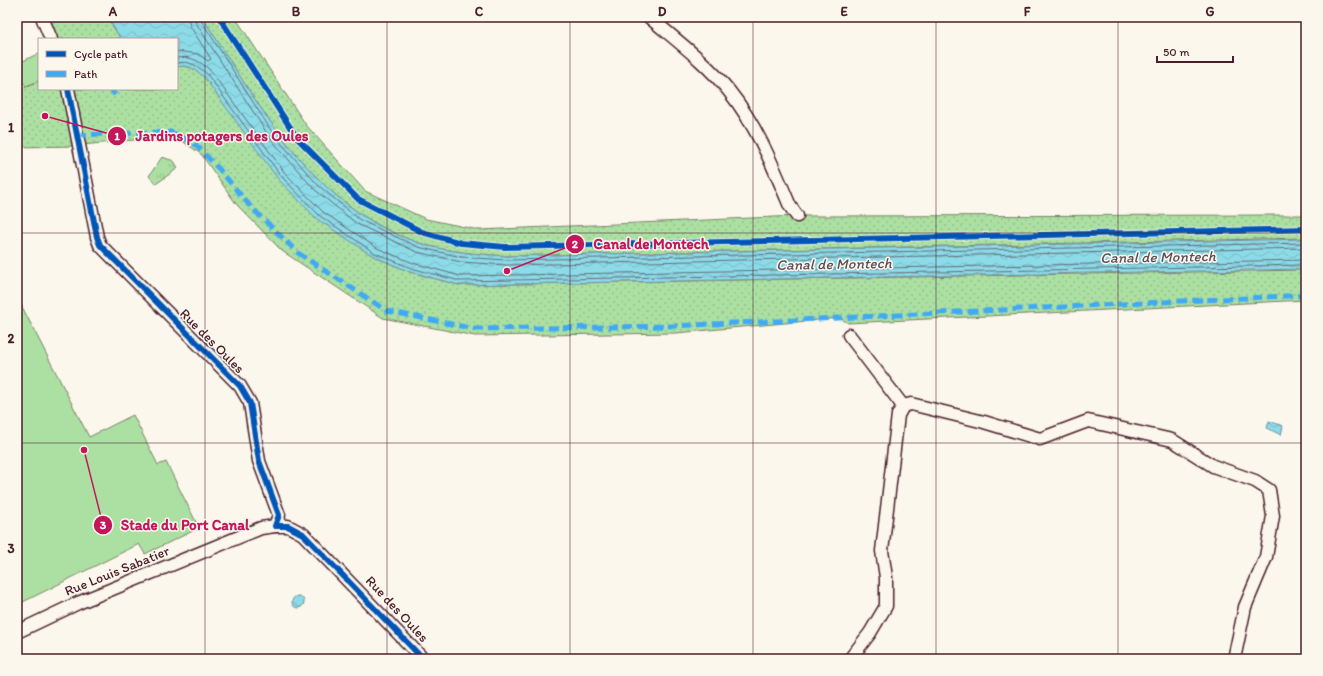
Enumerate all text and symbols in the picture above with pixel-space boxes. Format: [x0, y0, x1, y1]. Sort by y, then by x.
text: A [108, 4, 118, 19]
text: B [292, 4, 301, 19]
text: C [475, 4, 484, 19]
text: D [658, 4, 667, 19]
text: E [840, 4, 848, 19]
text: F [1024, 4, 1031, 19]
text: G [1206, 4, 1215, 19]
legend [38, 38, 178, 90]
scale bar [1157, 38, 1233, 64]
text: 50 m [1163, 45, 1189, 59]
text: Cycle path [74, 47, 128, 61]
text: Path [74, 67, 97, 81]
text: 1 [8, 120, 14, 135]
callout: Jardins potagers des Oules [107, 122, 317, 149]
text: Jardins potagers des Oules [134, 127, 309, 146]
text: 1 [114, 129, 120, 143]
callout: Canal de Montech [565, 231, 717, 258]
text: Canal de Montech [593, 235, 710, 253]
text: 2 [572, 237, 579, 251]
water label: Canal de Montech [1100, 247, 1217, 267]
water label: Canal de Montech [776, 254, 893, 274]
street label: Rue des Oules [176, 305, 248, 377]
text: 2 [8, 331, 15, 346]
callout: Stade du Port Canal [93, 511, 257, 538]
text: Stade du Port Canal [121, 516, 250, 534]
text: 3 [100, 518, 107, 532]
text: 3 [7, 541, 15, 556]
street label: Rue Louis Sabatier [62, 542, 172, 600]
street label: Rue des Oules [362, 572, 432, 646]

